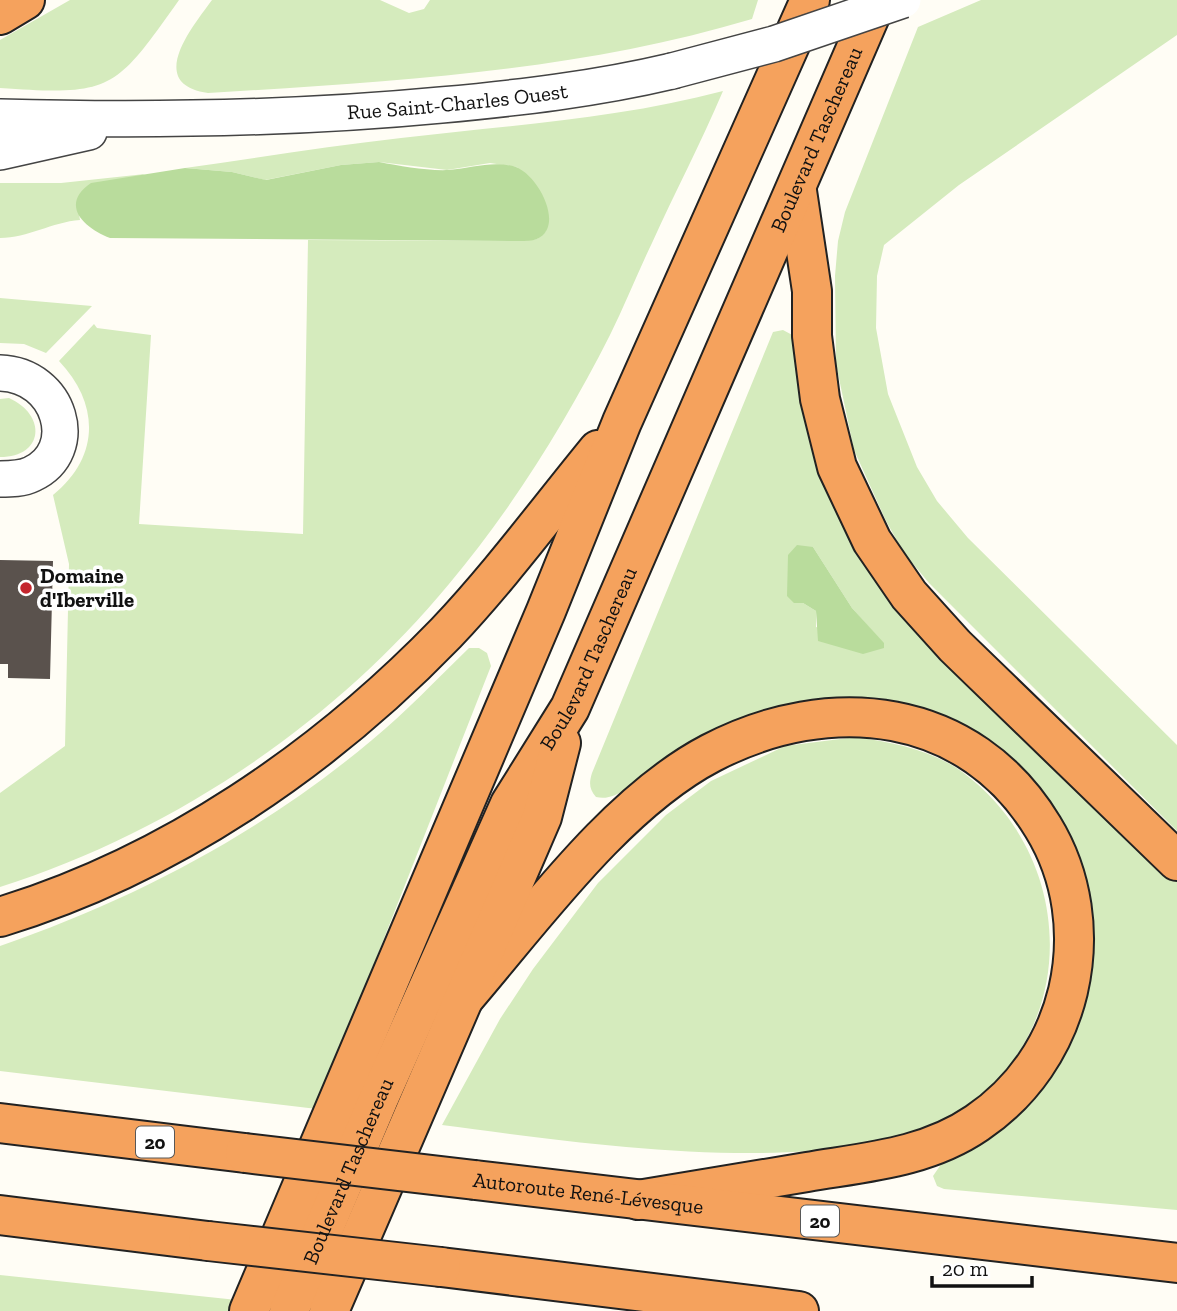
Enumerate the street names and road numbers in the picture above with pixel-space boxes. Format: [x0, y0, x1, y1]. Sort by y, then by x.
street label: Boulevard Taschereau [765, 42, 867, 236]
street label: Rue Saint-Charles Ouest [346, 78, 569, 124]
street label: Boulevard Taschereau [534, 563, 642, 754]
street label: Boulevard Taschereau [297, 1074, 398, 1268]
road number: 20 [136, 1126, 174, 1158]
street label: Autoroute René-Lévesque [472, 1167, 705, 1219]
road number: 20 [801, 1205, 839, 1236]

